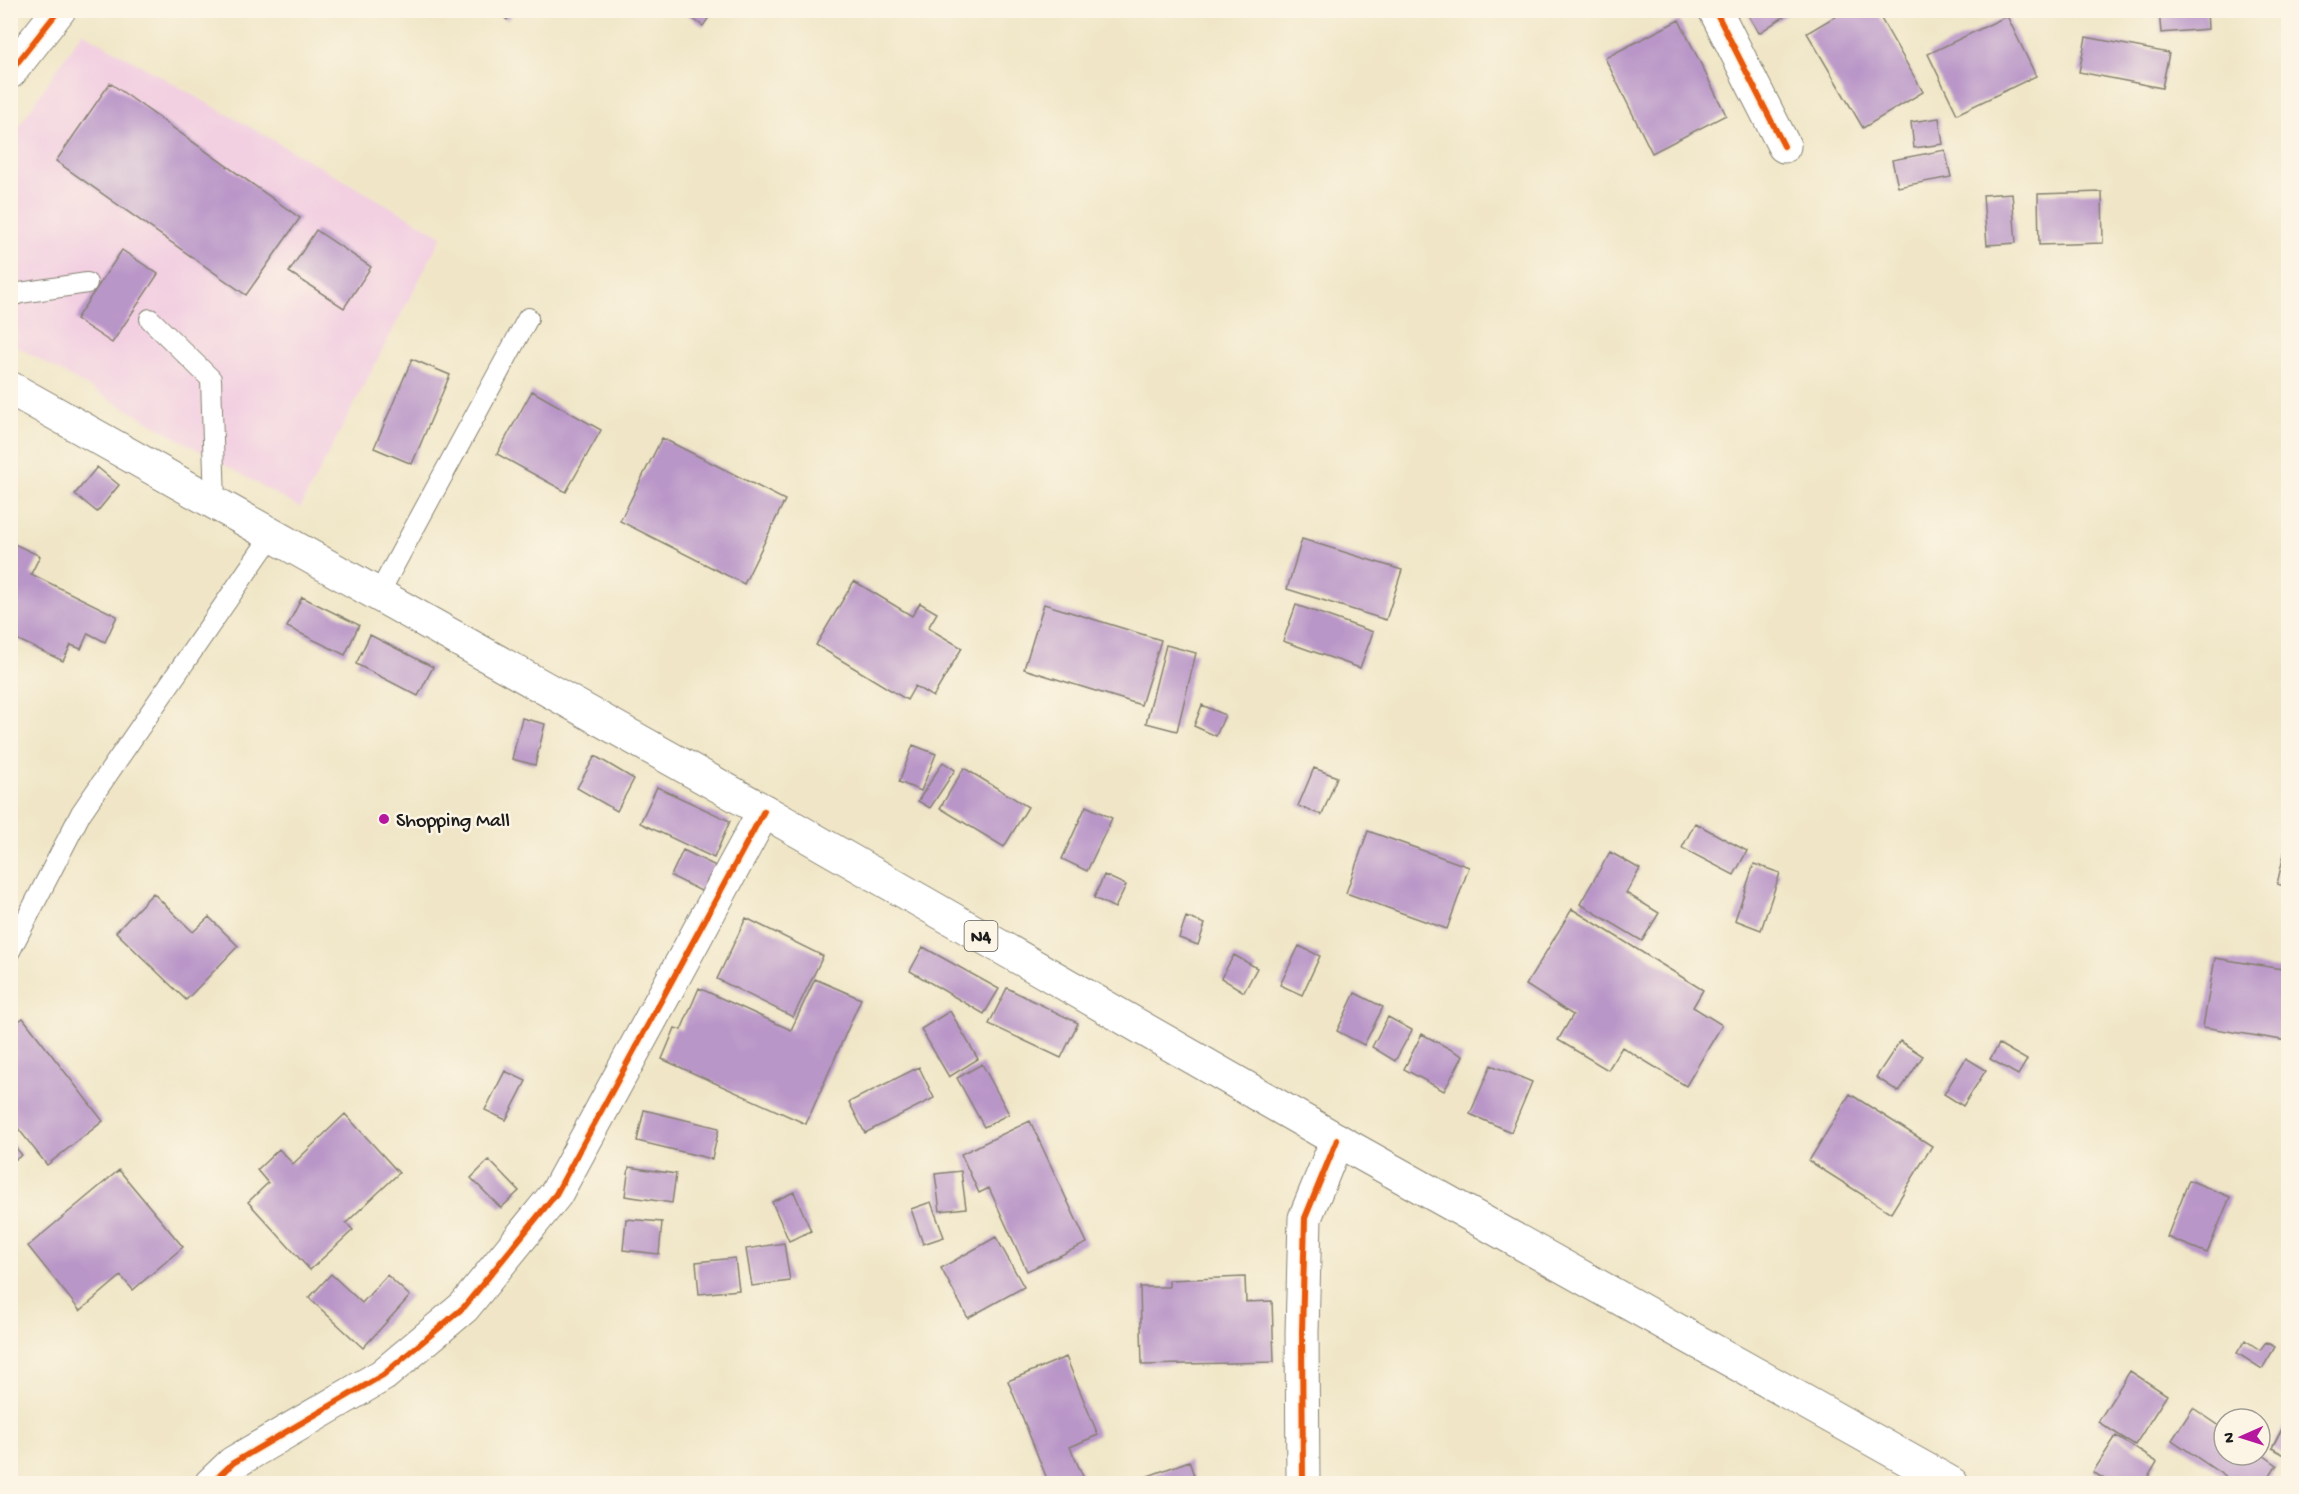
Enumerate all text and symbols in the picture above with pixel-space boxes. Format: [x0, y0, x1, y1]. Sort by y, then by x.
place label: Shopping Mall [396, 811, 510, 834]
marker: Shopping Mall [377, 812, 391, 826]
road number: N4 [964, 921, 998, 951]
north arrow [2212, 1407, 2272, 1467]
text: N [2221, 1431, 2240, 1443]

